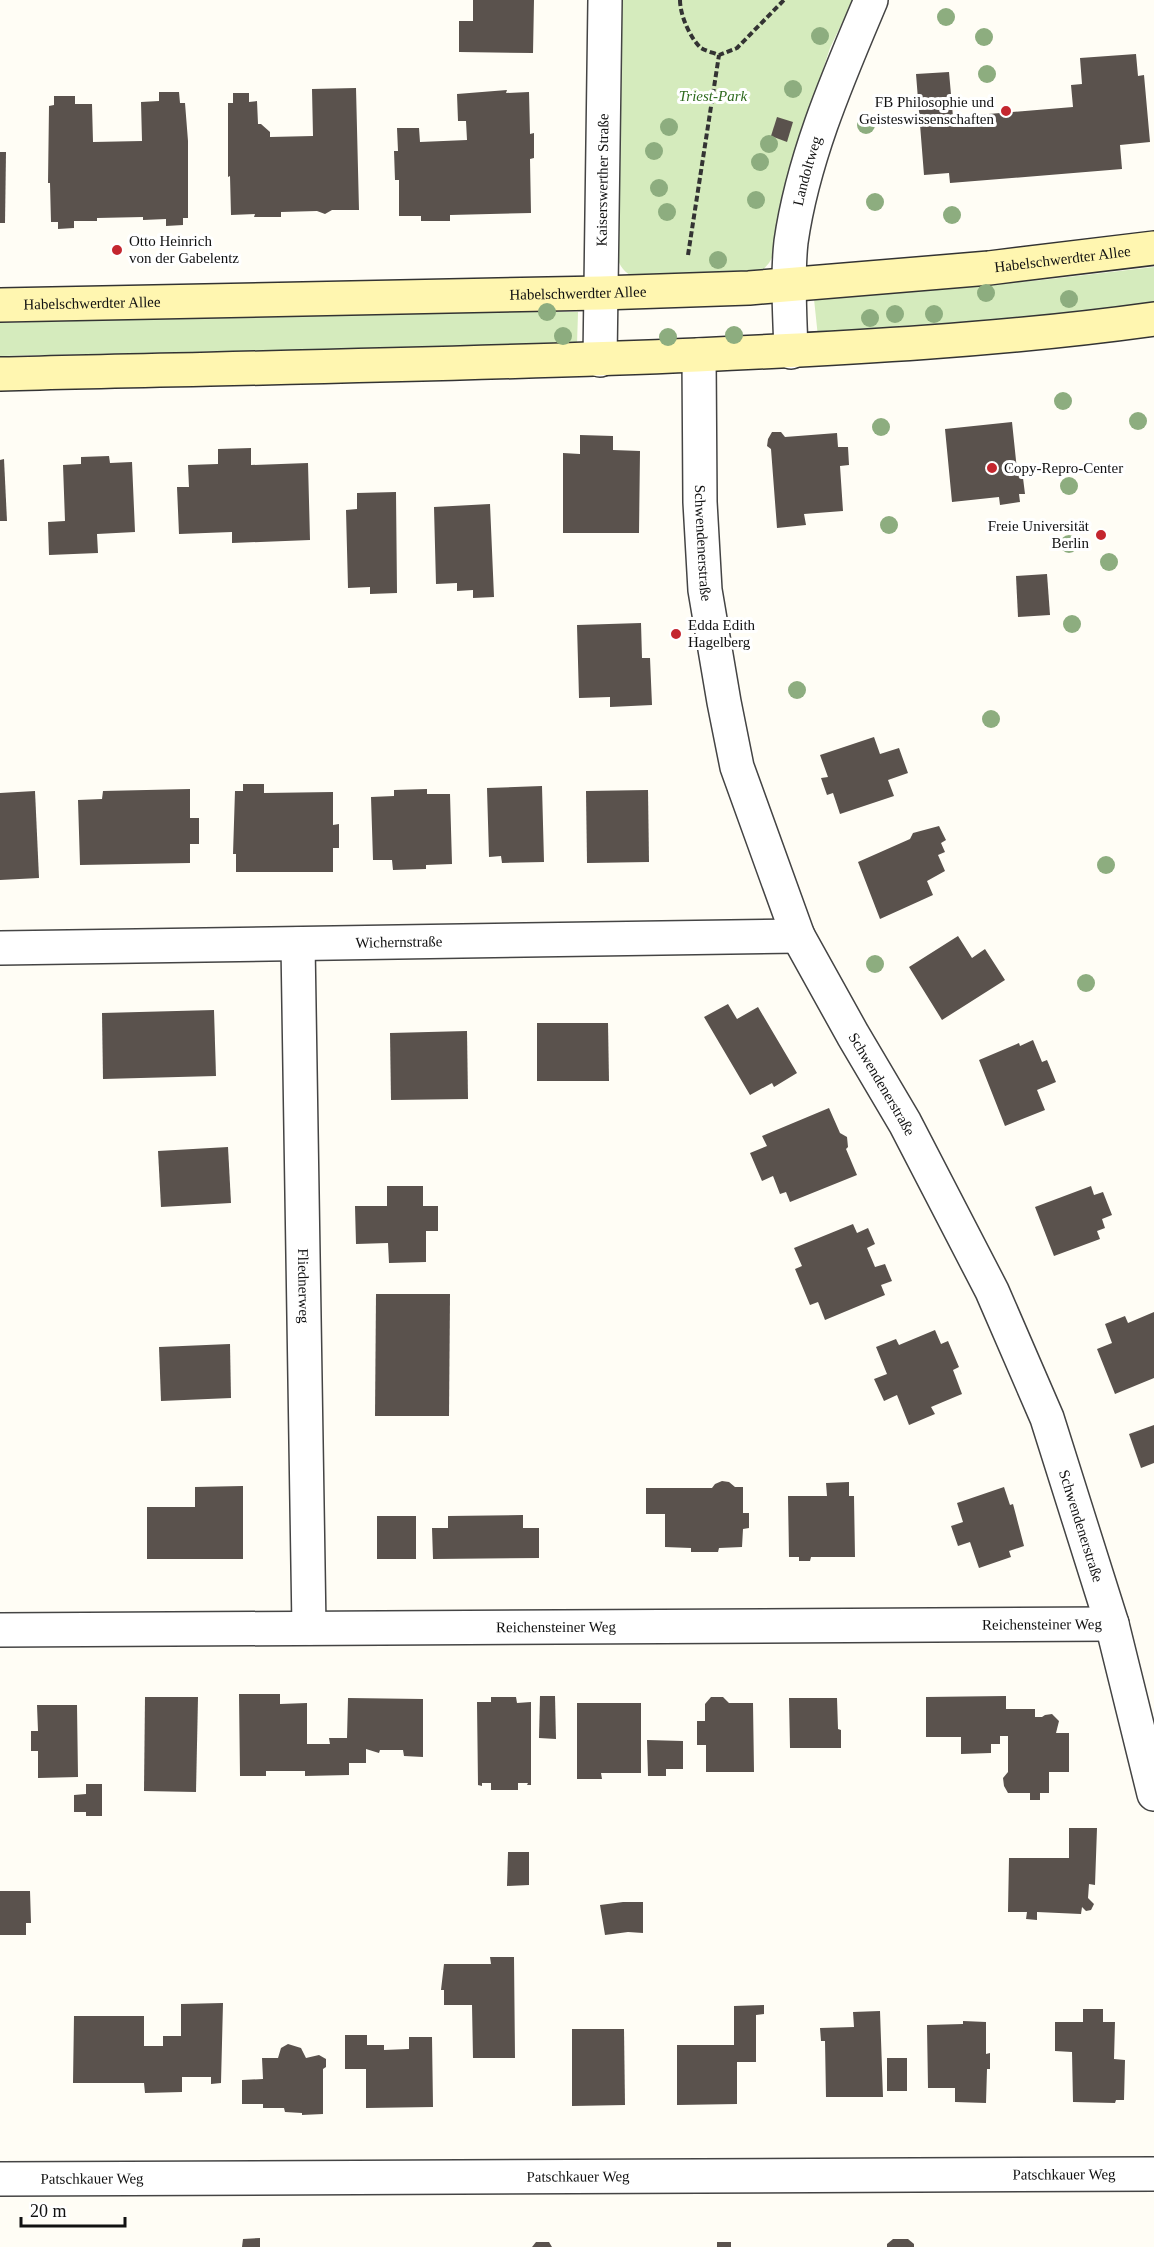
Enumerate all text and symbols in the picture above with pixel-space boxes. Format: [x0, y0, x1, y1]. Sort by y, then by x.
park label: Triest-Park [679, 88, 748, 104]
place label: FB Philosophie und Geisteswissenschaften [859, 94, 994, 127]
marker: FB Philosophie und Geisteswissenschaften [999, 104, 1013, 118]
street label: Kaiserswerther Straße [594, 113, 611, 247]
street label: Landoltweg [790, 134, 825, 207]
place label: Otto Heinrich von der Gabelentz [129, 233, 239, 266]
marker: Otto Heinrich von der Gabelentz [110, 243, 124, 257]
street label: Habelschwerdter Allee [993, 243, 1132, 275]
street label: Habelschwerdter Allee [509, 283, 647, 303]
street label: Habelschwerdter Allee [23, 294, 161, 313]
place label: Copy-Repro-Center [1004, 460, 1123, 476]
marker: Copy-Repro-Center [985, 461, 999, 475]
street label: Schwendenerstraße [692, 485, 715, 603]
place label: Freie Universität Berlin [988, 518, 1090, 551]
marker: Freie Universität Berlin [1094, 528, 1108, 542]
place label: Edda Edith Hagelberg [688, 617, 756, 650]
marker: Edda Edith Hagelberg [669, 627, 683, 641]
street label: Wichernstraße [355, 933, 443, 951]
street label: Schwendenerstraße [845, 1030, 918, 1139]
street label: Fliednerweg [295, 1248, 312, 1324]
street label: Schwendenerstraße [1056, 1468, 1106, 1584]
street label: Reichensteiner Weg [982, 1616, 1102, 1633]
street label: Reichensteiner Weg [496, 1619, 616, 1635]
street label: Patschkauer Weg [1012, 2166, 1116, 2183]
street label: Patschkauer Weg [526, 2168, 630, 2185]
street label: Patschkauer Weg [40, 2170, 144, 2187]
scale bar [21, 2190, 124, 2228]
text: 20 m [30, 2201, 67, 2221]

